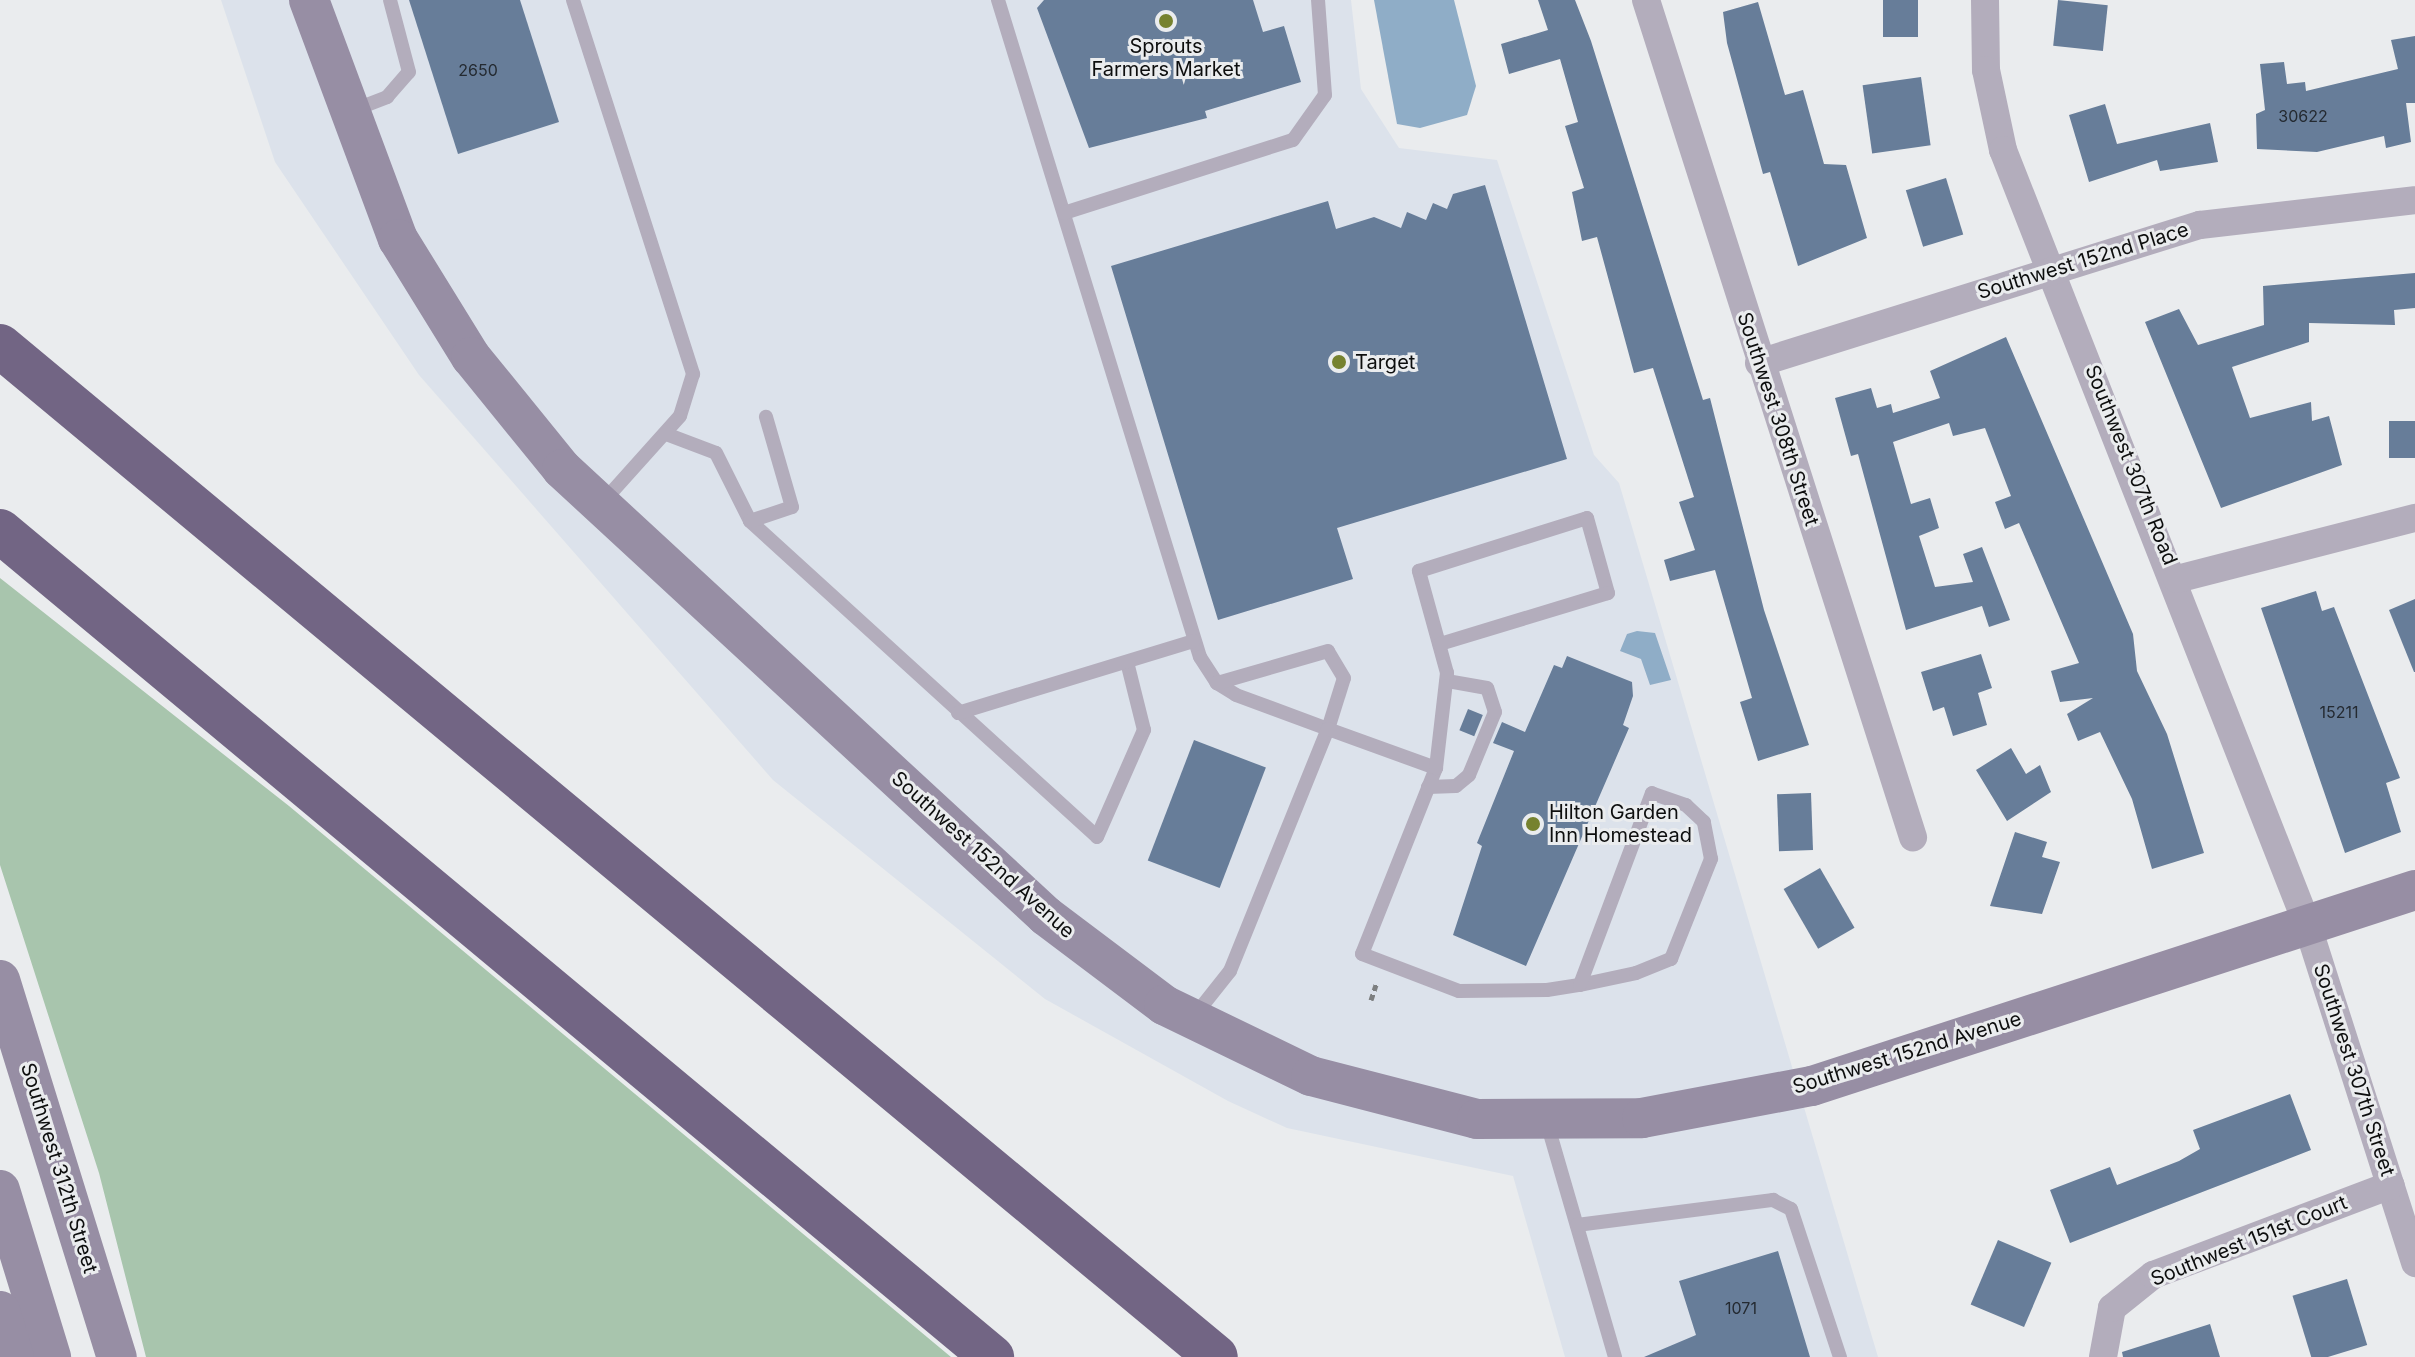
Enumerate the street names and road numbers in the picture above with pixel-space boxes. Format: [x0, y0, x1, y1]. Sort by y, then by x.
street label: Southwest 152nd Place [1975, 217, 2191, 305]
street label: Southwest 308th Street [1732, 309, 1824, 529]
street label: Southwest 307th Road [2080, 362, 2182, 568]
street label: Southwest 152nd Avenue [887, 767, 1079, 943]
street label: Southwest 307th Street [2308, 961, 2400, 1179]
street label: Southwest 152nd Avenue [1790, 1007, 2024, 1099]
street label: Southwest 312th Street [16, 1060, 102, 1276]
street label: Southwest 151st Court [2147, 1191, 2351, 1291]

